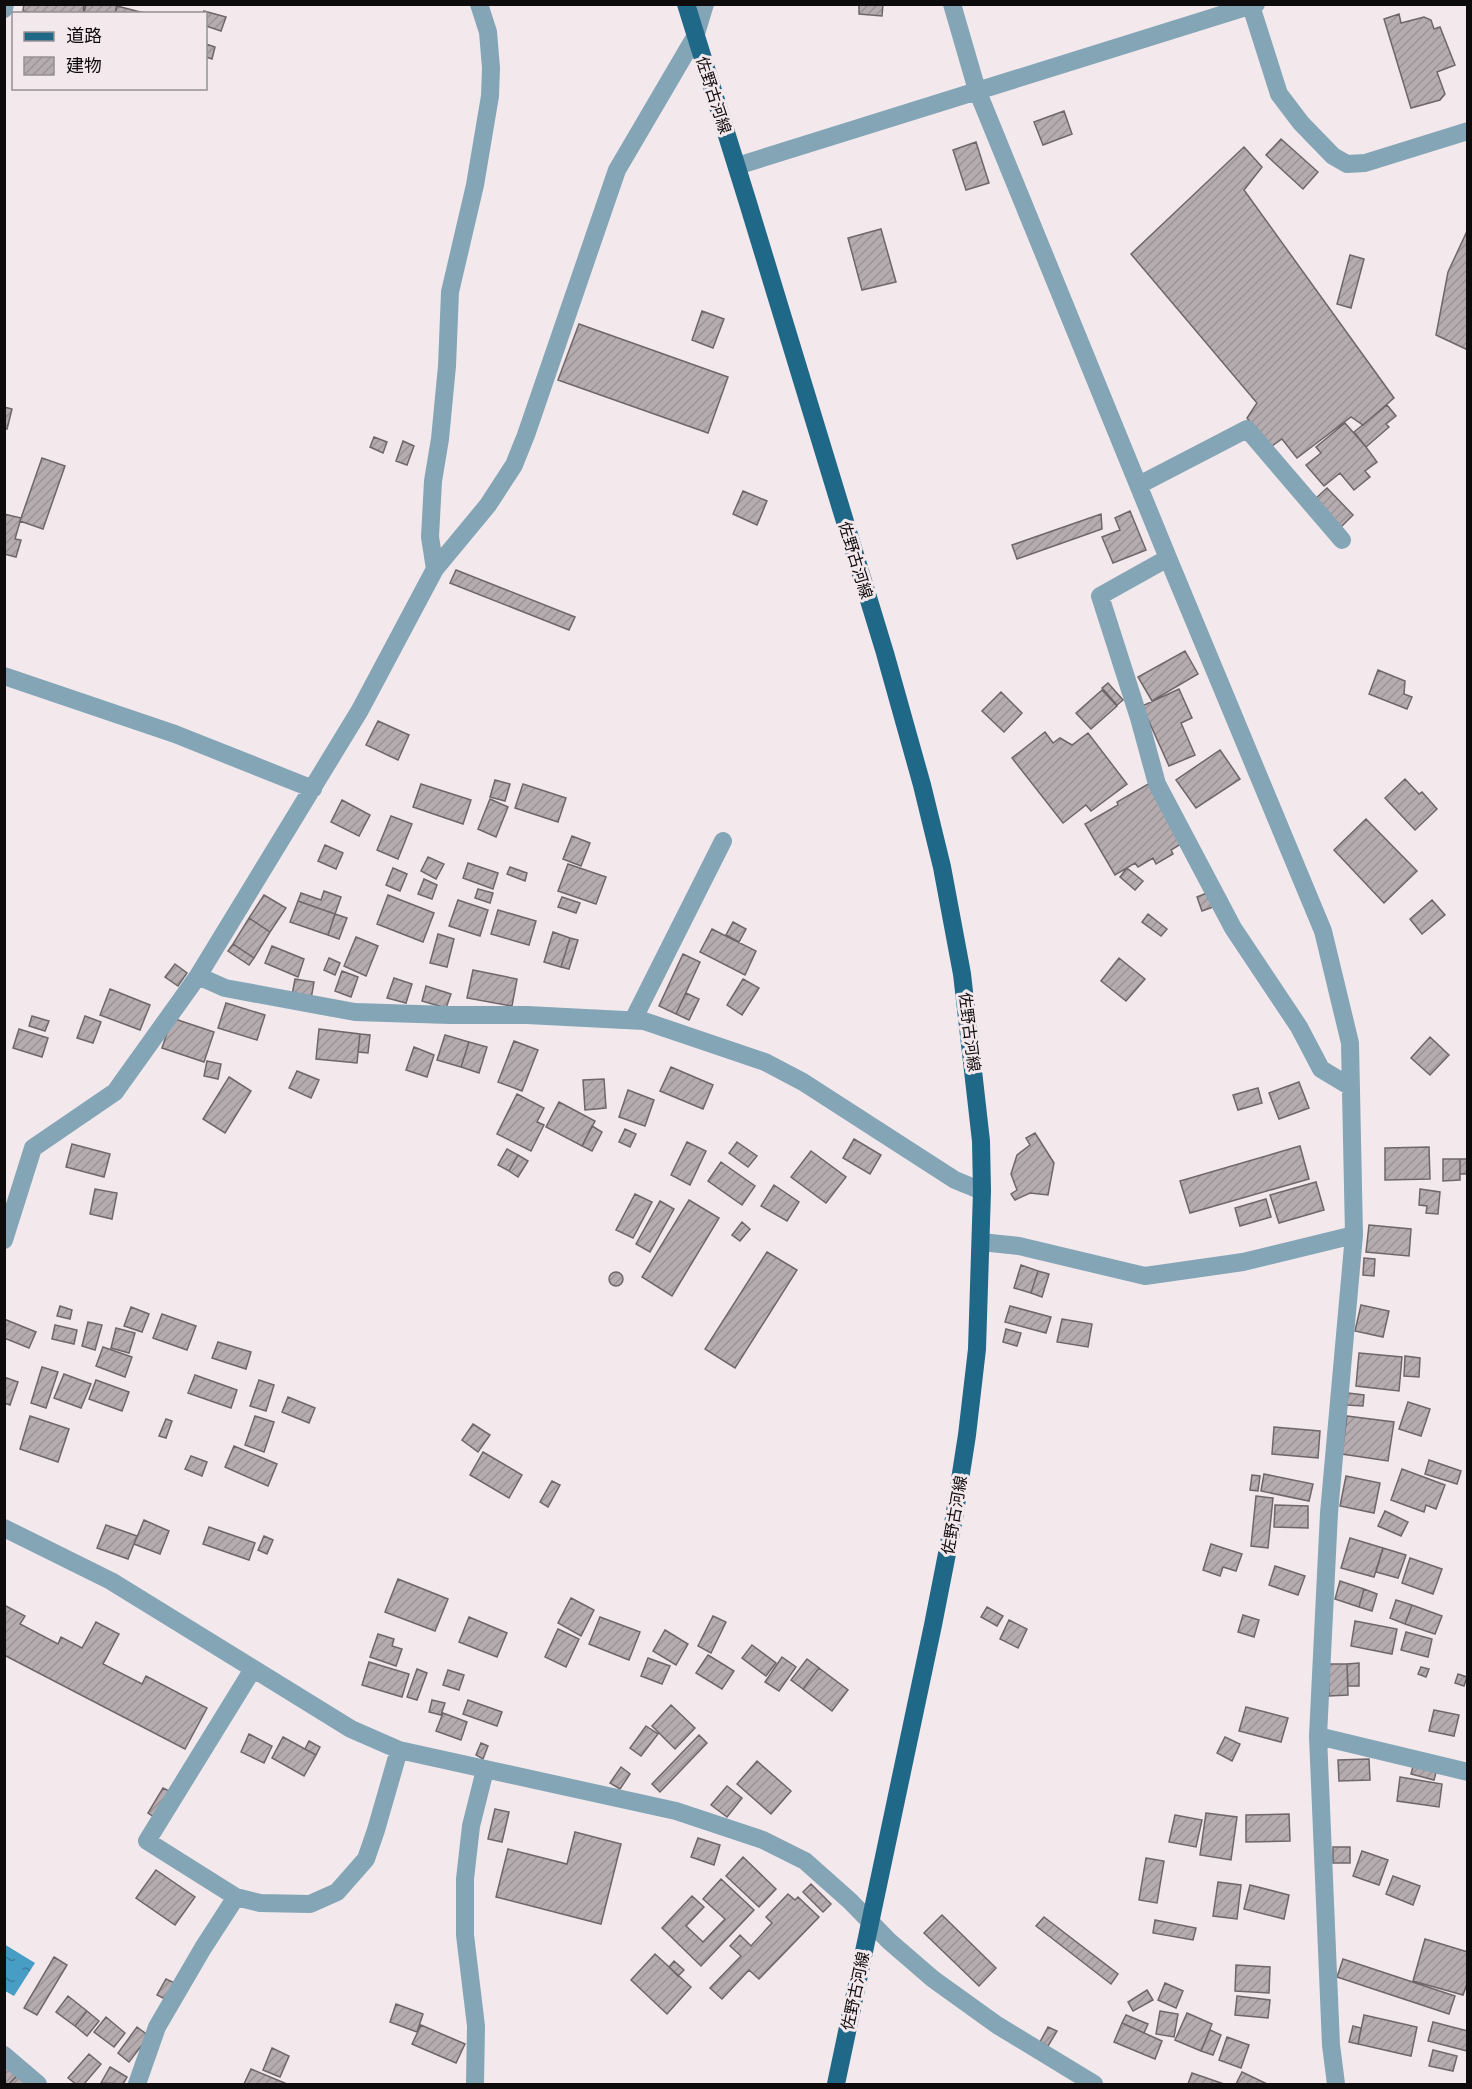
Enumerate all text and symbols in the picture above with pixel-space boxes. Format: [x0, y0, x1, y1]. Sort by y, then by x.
legend [12, 12, 207, 90]
text: 道路 [66, 23, 102, 47]
text: 建物 [66, 53, 102, 77]
street label: 佐野古河線 [691, 54, 737, 136]
street label: 佐野古河線 [834, 519, 878, 601]
street label: 佐野古河線 [954, 991, 986, 1073]
street label: 佐野古河線 [936, 1474, 972, 1556]
street label: 佐野古河線 [836, 1950, 874, 2032]

